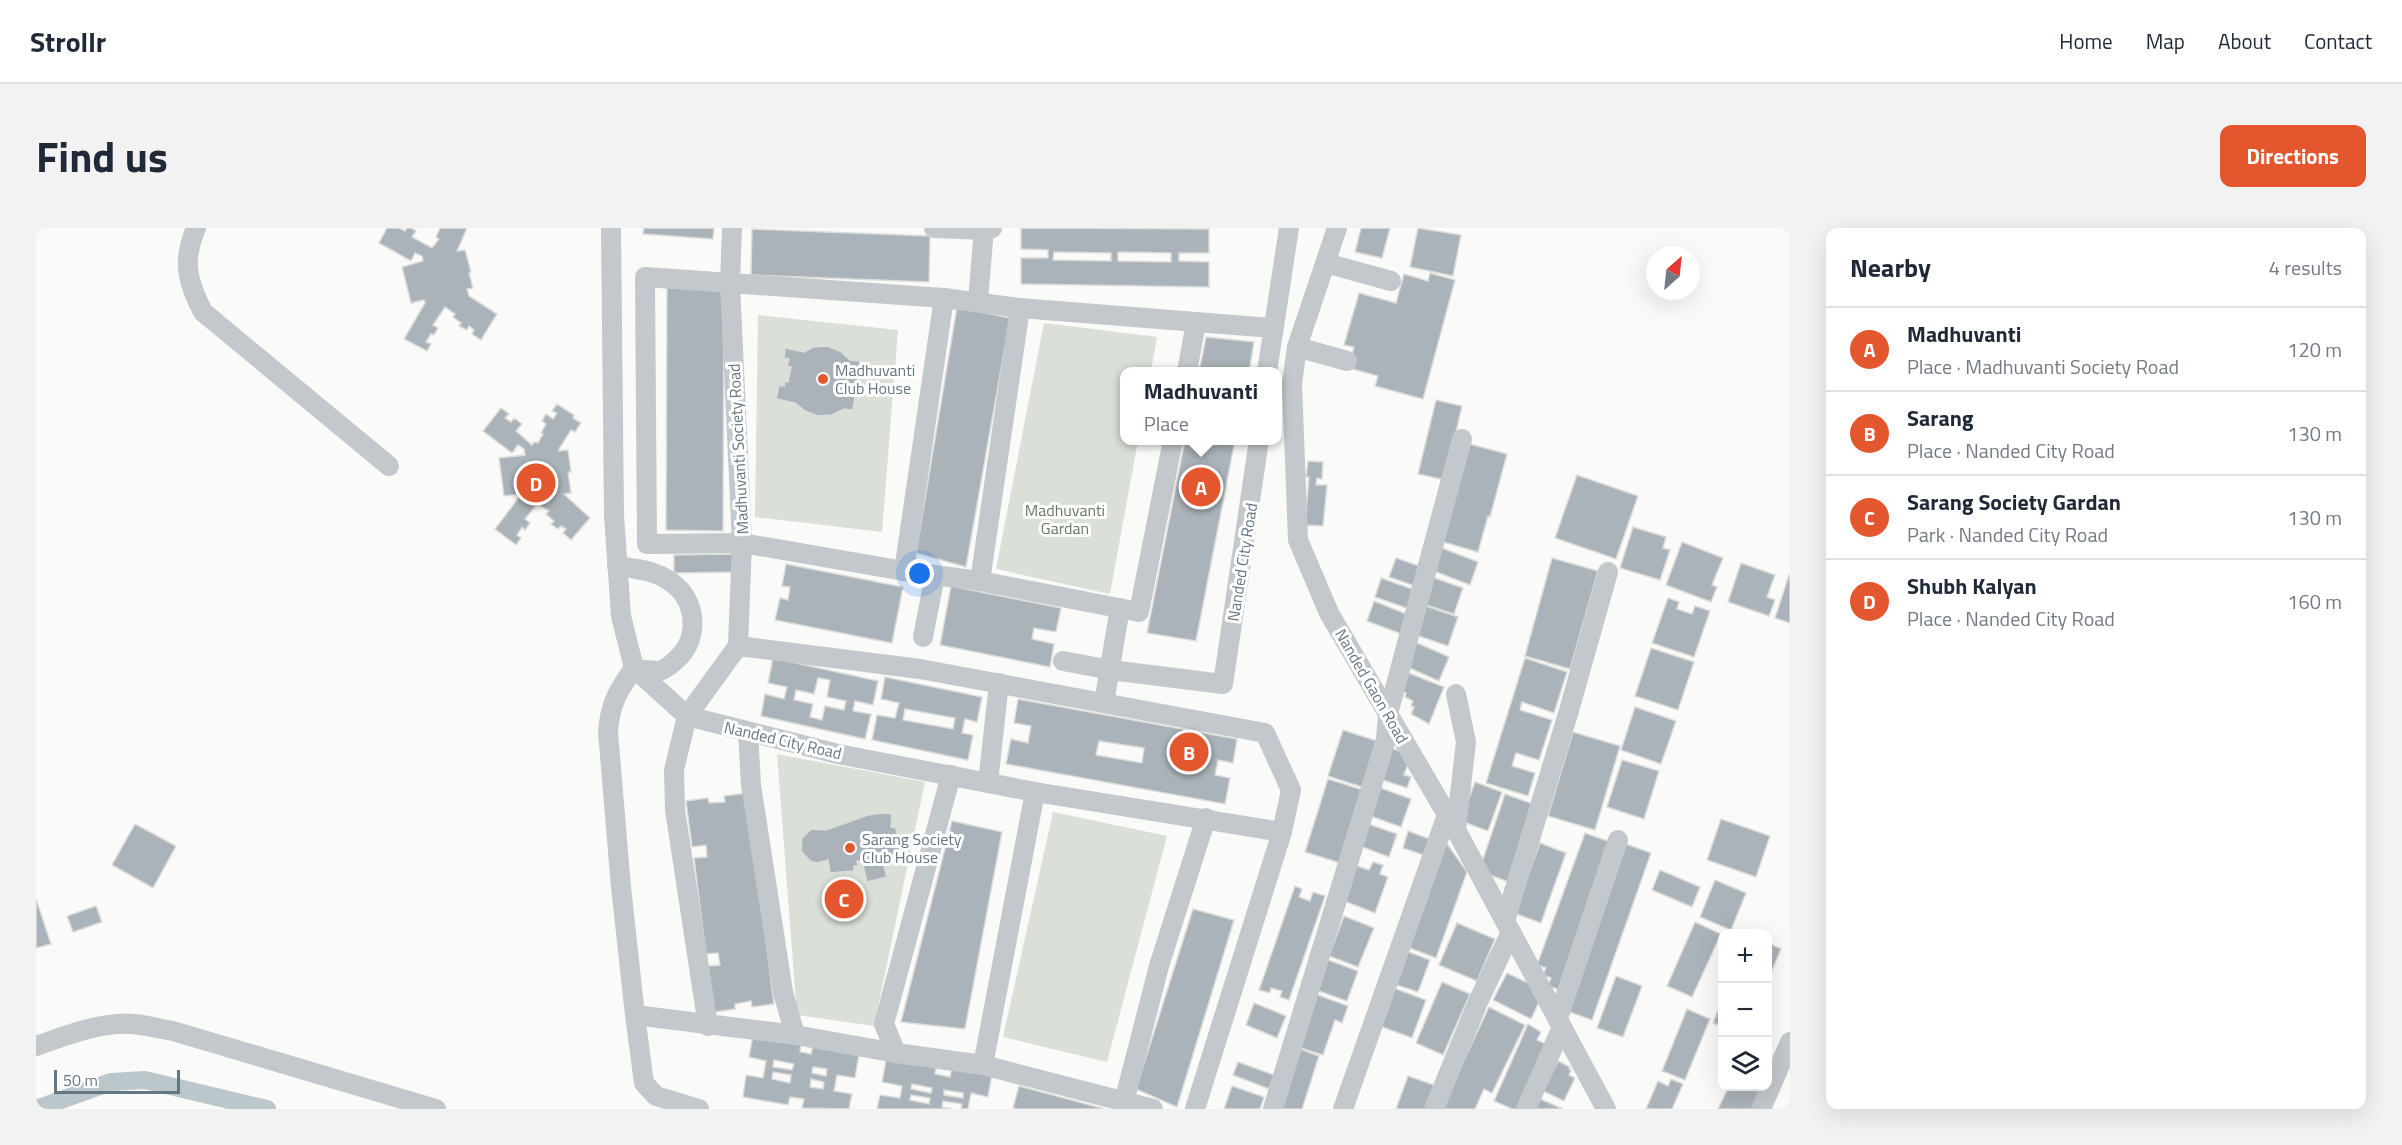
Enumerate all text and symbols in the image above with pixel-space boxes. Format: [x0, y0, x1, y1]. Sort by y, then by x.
text: Strollr [30, 20, 106, 63]
text: Home [2059, 25, 2113, 57]
text: Map [2146, 25, 2185, 57]
text: About [2218, 25, 2271, 57]
text: Contact [2304, 25, 2372, 57]
text: Find us [36, 124, 168, 188]
button: Directions [2220, 125, 2366, 187]
north arrow [1646, 246, 1700, 300]
text: Nearby [1850, 248, 1931, 287]
text: 4 results [2269, 252, 2342, 283]
text: Madhuvanti [1907, 317, 2021, 351]
text: A [1863, 334, 1876, 365]
text: 120 m [2287, 334, 2342, 365]
text: Place · Madhuvanti Society Road [1907, 351, 2179, 382]
place label: Madhuvanti Club House [835, 358, 915, 400]
street label: Madhuvanti Society Road [722, 363, 754, 535]
popup [1120, 367, 1282, 445]
marker: Madhuvanti Club House [816, 372, 830, 386]
text: Madhuvanti [1144, 374, 1258, 408]
text: Sarang [1907, 401, 1974, 435]
text: Place [1144, 408, 1189, 439]
text: B [1863, 418, 1876, 449]
text: 130 m [2287, 418, 2342, 449]
text: Place · Nanded City Road [1907, 435, 2115, 466]
pin: D [516, 460, 556, 506]
pin: A [1182, 464, 1220, 510]
text: Sarang Society Gardan [1907, 485, 2121, 519]
park label: Madhuvanti Gardan [1025, 498, 1105, 540]
street label: Nanded City Road [1221, 501, 1263, 623]
text: C [1864, 502, 1875, 533]
text: 130 m [2287, 502, 2342, 533]
text: Park · Nanded City Road [1907, 519, 2108, 550]
your location [905, 559, 934, 588]
text: Shubh Kalyan [1907, 569, 2037, 603]
text: D [1863, 586, 1876, 617]
text: 160 m [2287, 586, 2342, 617]
text: Place · Nanded City Road [1907, 603, 2115, 634]
street label: Nanded Gaon Road [1329, 624, 1415, 748]
street label: Nanded City Road [722, 715, 844, 765]
pin: B [1170, 730, 1208, 774]
place label: Sarang Society Club House [862, 827, 962, 869]
marker: Sarang Society Club House [843, 841, 857, 855]
pin: C [824, 876, 864, 922]
map controls [1718, 929, 1772, 1091]
button: + [1718, 929, 1772, 983]
button: − [1718, 983, 1772, 1037]
button: layers [1718, 1037, 1772, 1091]
scale bar [54, 1067, 180, 1094]
text: 50 m [63, 1068, 98, 1092]

